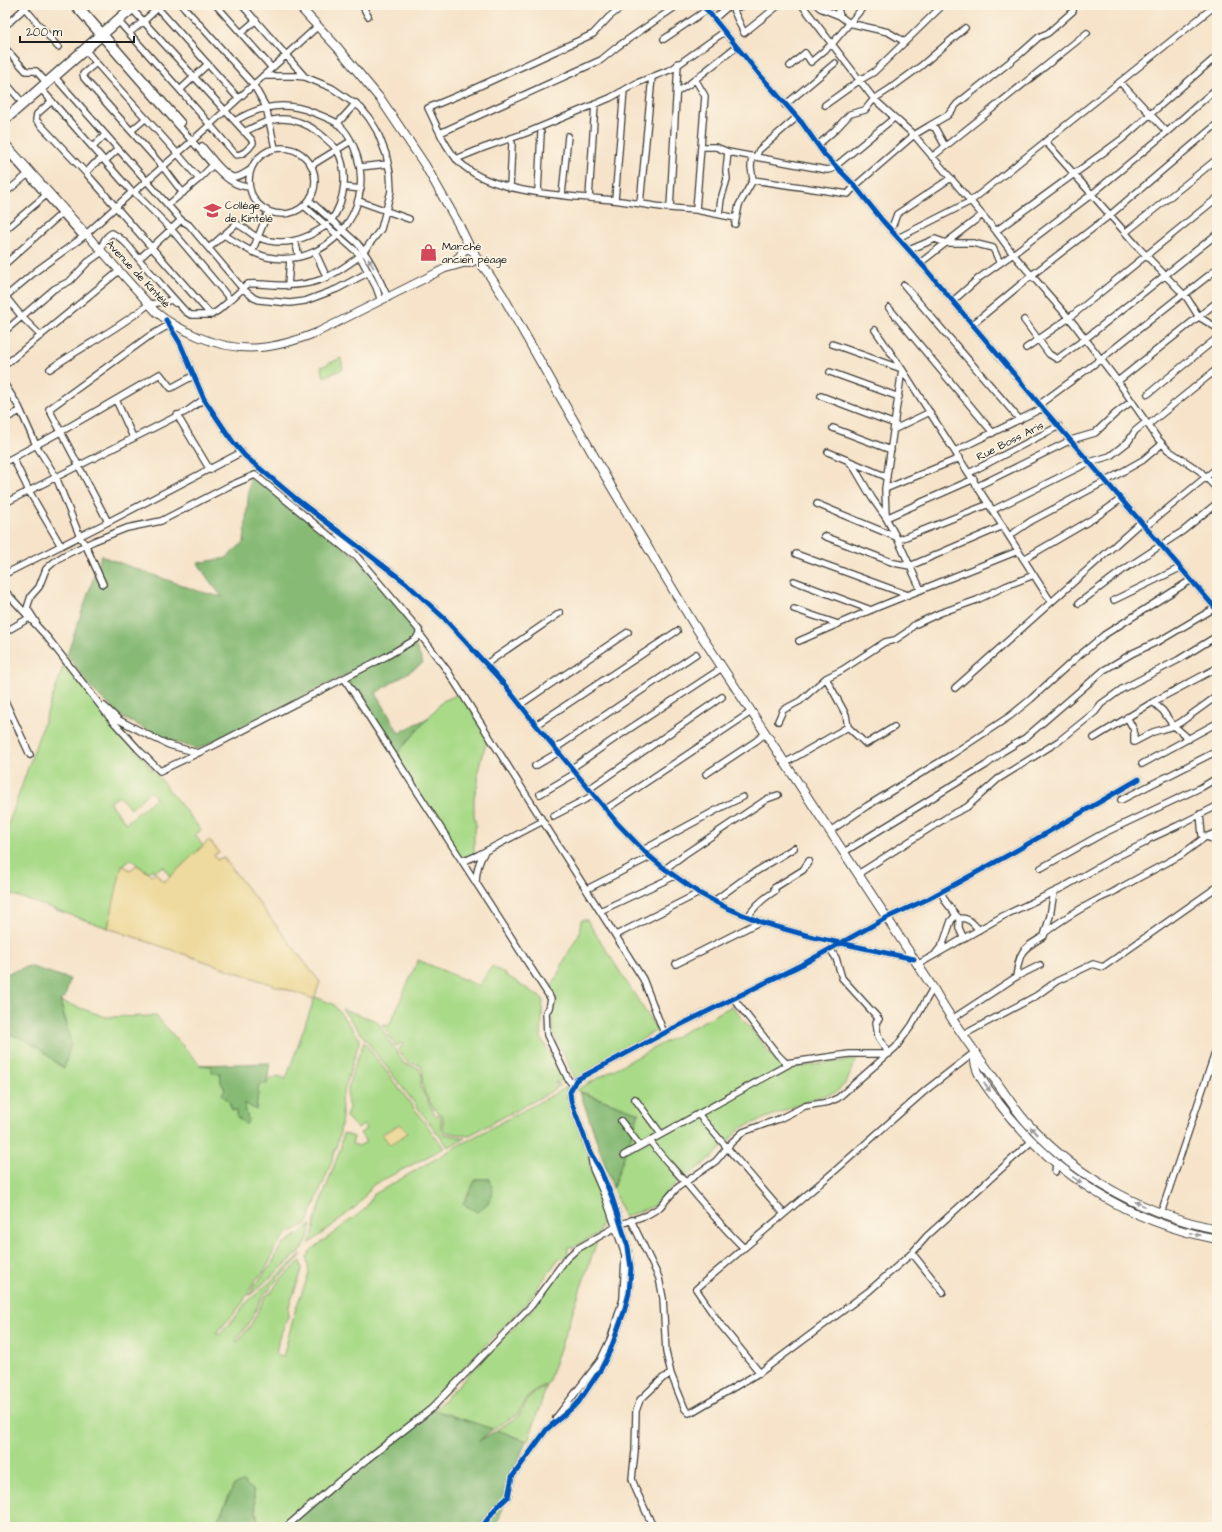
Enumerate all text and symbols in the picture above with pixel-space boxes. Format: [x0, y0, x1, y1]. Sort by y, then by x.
scale bar [20, 18, 134, 44]
text: 200 m [26, 24, 63, 41]
place label: Collège de Kintelé [225, 198, 273, 226]
school or university icon: Collège de Kintelé [202, 201, 222, 221]
street label: Avenue de Kintélé [102, 237, 174, 311]
place label: Marché ancien péage [442, 239, 507, 268]
shop icon: Marché ancien péage [419, 242, 439, 262]
one-way arrow [368, 257, 374, 269]
street label: Rue Boss Aris [974, 417, 1047, 464]
one-way arrow [983, 1082, 991, 1092]
one-way arrow [1029, 1126, 1039, 1136]
one-way arrow [1072, 1176, 1083, 1184]
one-way arrow [1134, 1201, 1146, 1207]
one-way arrow [1189, 1231, 1201, 1237]

